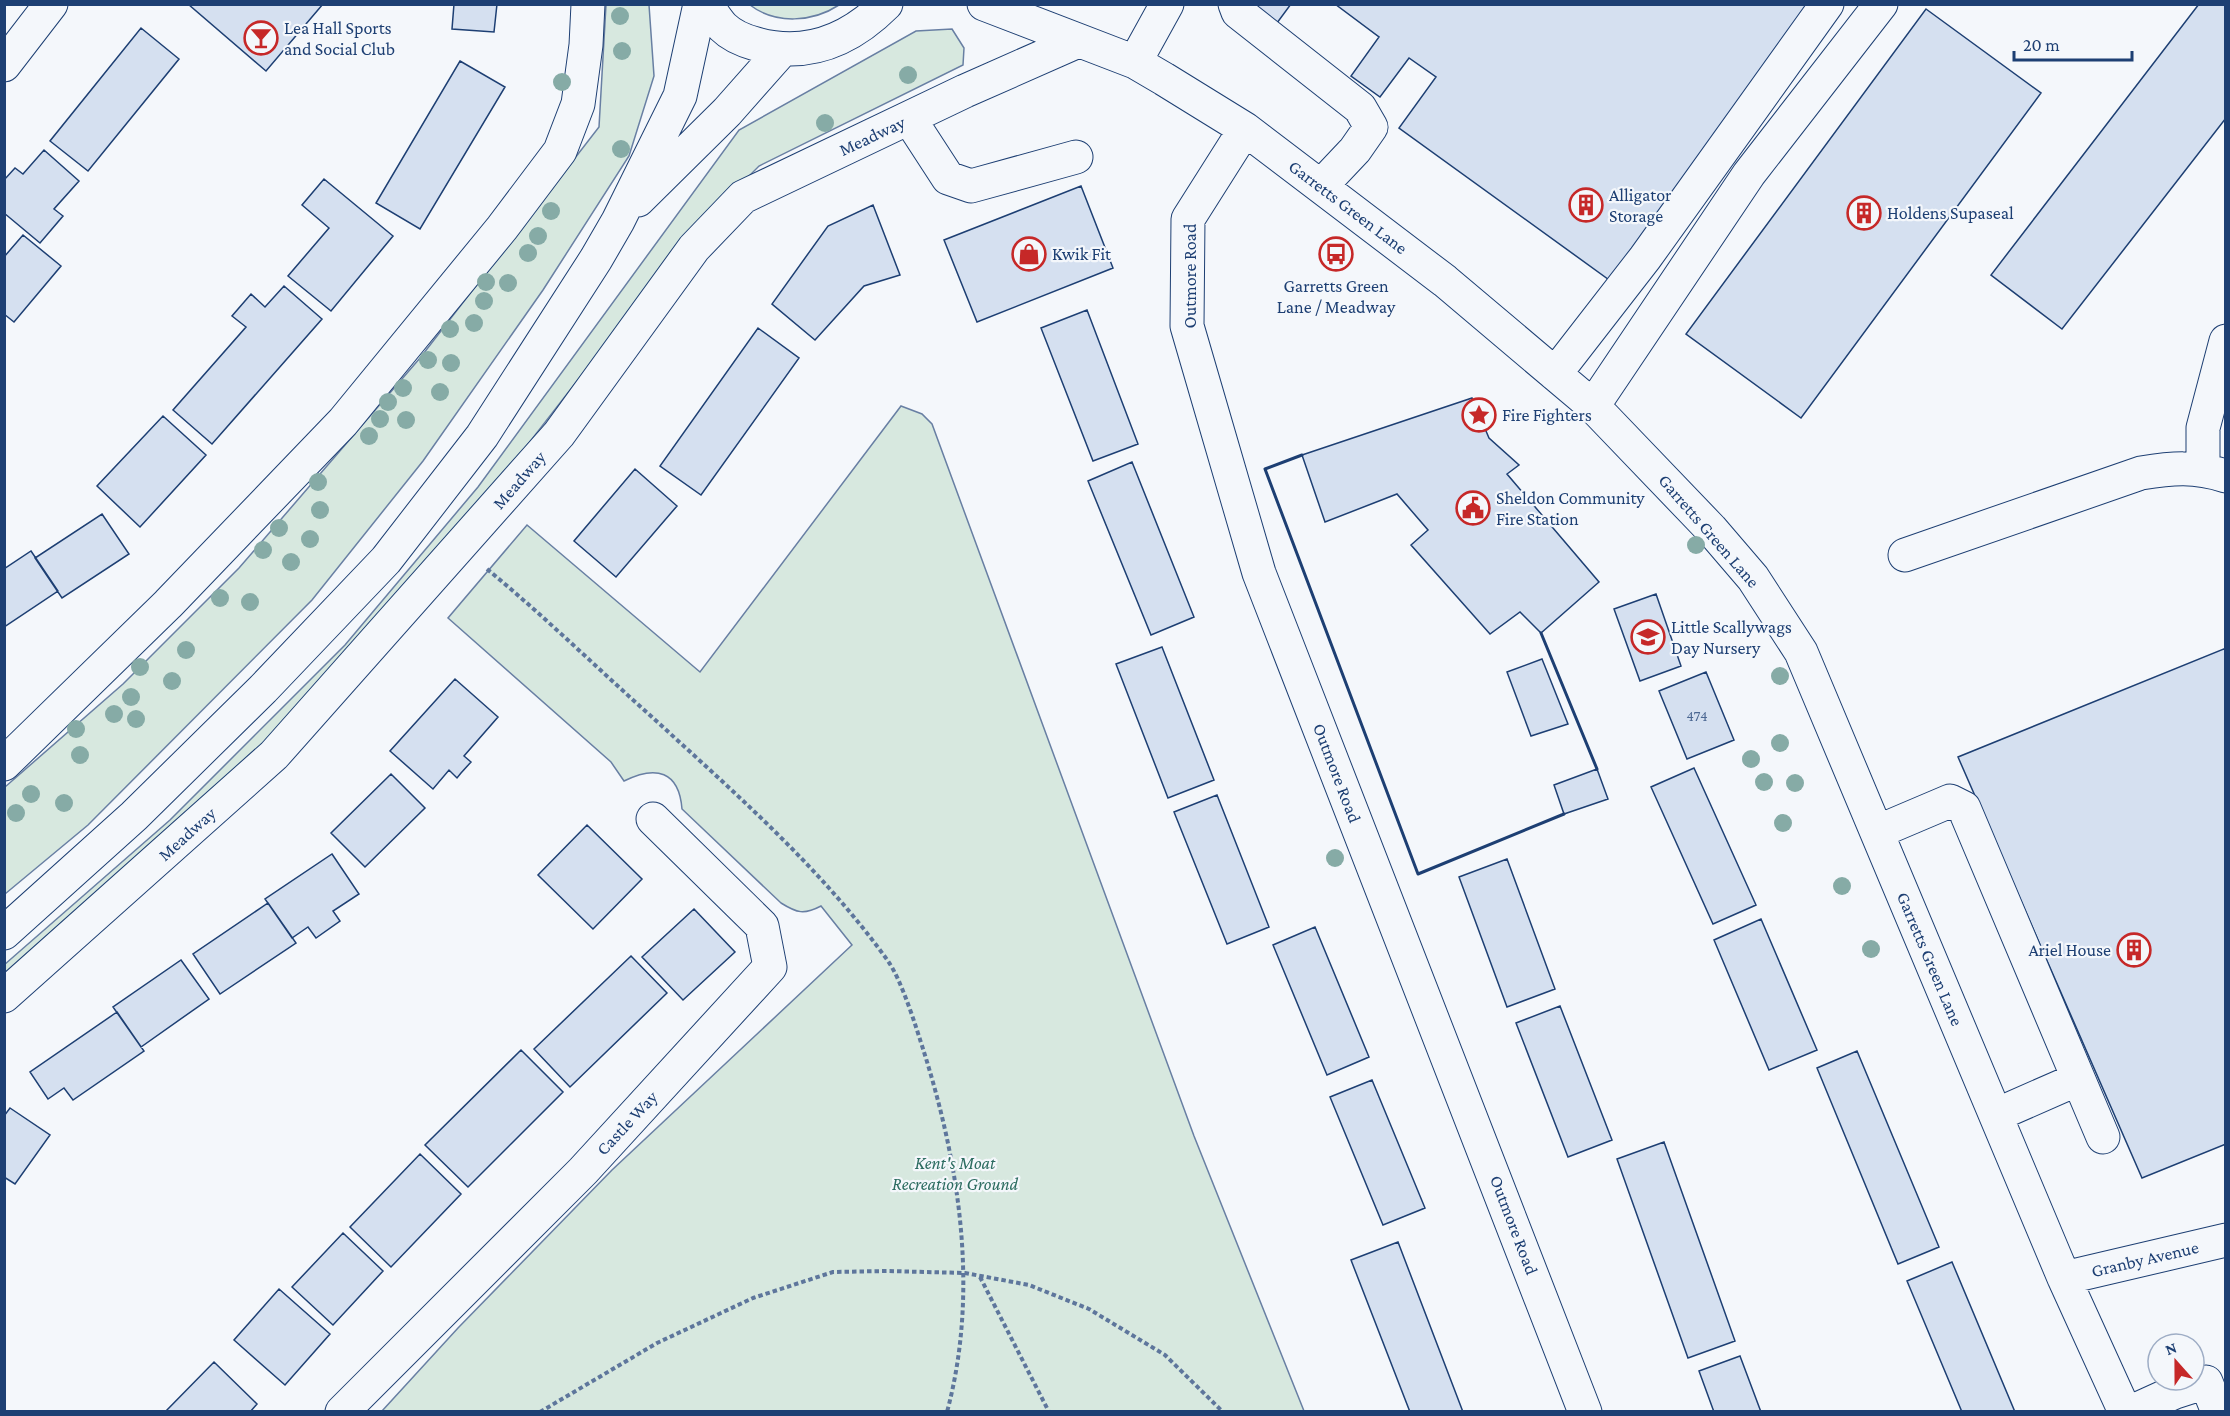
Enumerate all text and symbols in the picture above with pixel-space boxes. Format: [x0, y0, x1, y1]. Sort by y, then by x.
place label: Lea Hall Sports and Social Club [284, 18, 395, 59]
bar icon: Lea Hall Sports and Social Club [243, 20, 279, 56]
scale bar [2014, 24, 2132, 62]
text: 20 m [2023, 35, 2060, 55]
street label: Meadway [836, 112, 909, 160]
street label: Garretts Green Lane [1285, 156, 1411, 258]
place label: Alligator Storage [1609, 185, 1672, 226]
building icon: Alligator Storage [1568, 187, 1604, 223]
building icon: Holdens Supaseal [1846, 195, 1882, 231]
place label: Holdens Supaseal [1887, 203, 2014, 223]
street label: Outmore Road [1180, 223, 1200, 328]
shop icon: Kwik Fit [1011, 236, 1047, 272]
bus stop icon: Garretts Green Lane / Meadway [1318, 236, 1354, 272]
place label: Kwik Fit [1052, 244, 1112, 264]
place label: Garretts Green Lane / Meadway [1277, 276, 1396, 317]
place icon: Fire Fighters [1461, 397, 1497, 433]
place label: Fire Fighters [1502, 405, 1592, 425]
street label: Meadway [488, 446, 550, 513]
street label: Garretts Green Lane [1654, 470, 1764, 592]
place label: Sheldon Community Fire Station [1496, 488, 1645, 529]
public building icon: Sheldon Community Fire Station [1455, 490, 1491, 526]
place label: Little Scallywags Day Nursery [1671, 617, 1792, 658]
school or university icon: Little Scallywags Day Nursery [1630, 619, 1666, 655]
house number: 474 [1686, 708, 1708, 724]
street label: Outmore Road [1309, 721, 1365, 826]
street label: Meadway [154, 803, 220, 865]
street label: Garretts Green Lane [1893, 889, 1967, 1029]
building icon: Ariel House [2116, 932, 2152, 968]
place label: Ariel House [2028, 940, 2111, 960]
street label: Castle Way [592, 1086, 662, 1159]
park label: Kent's Moat Recreation Ground [892, 1153, 1019, 1194]
street label: Outmore Road [1486, 1173, 1542, 1278]
street label: Granby Avenue [2089, 1237, 2201, 1281]
north arrow [2146, 1332, 2206, 1392]
text: N [2163, 1339, 2179, 1358]

